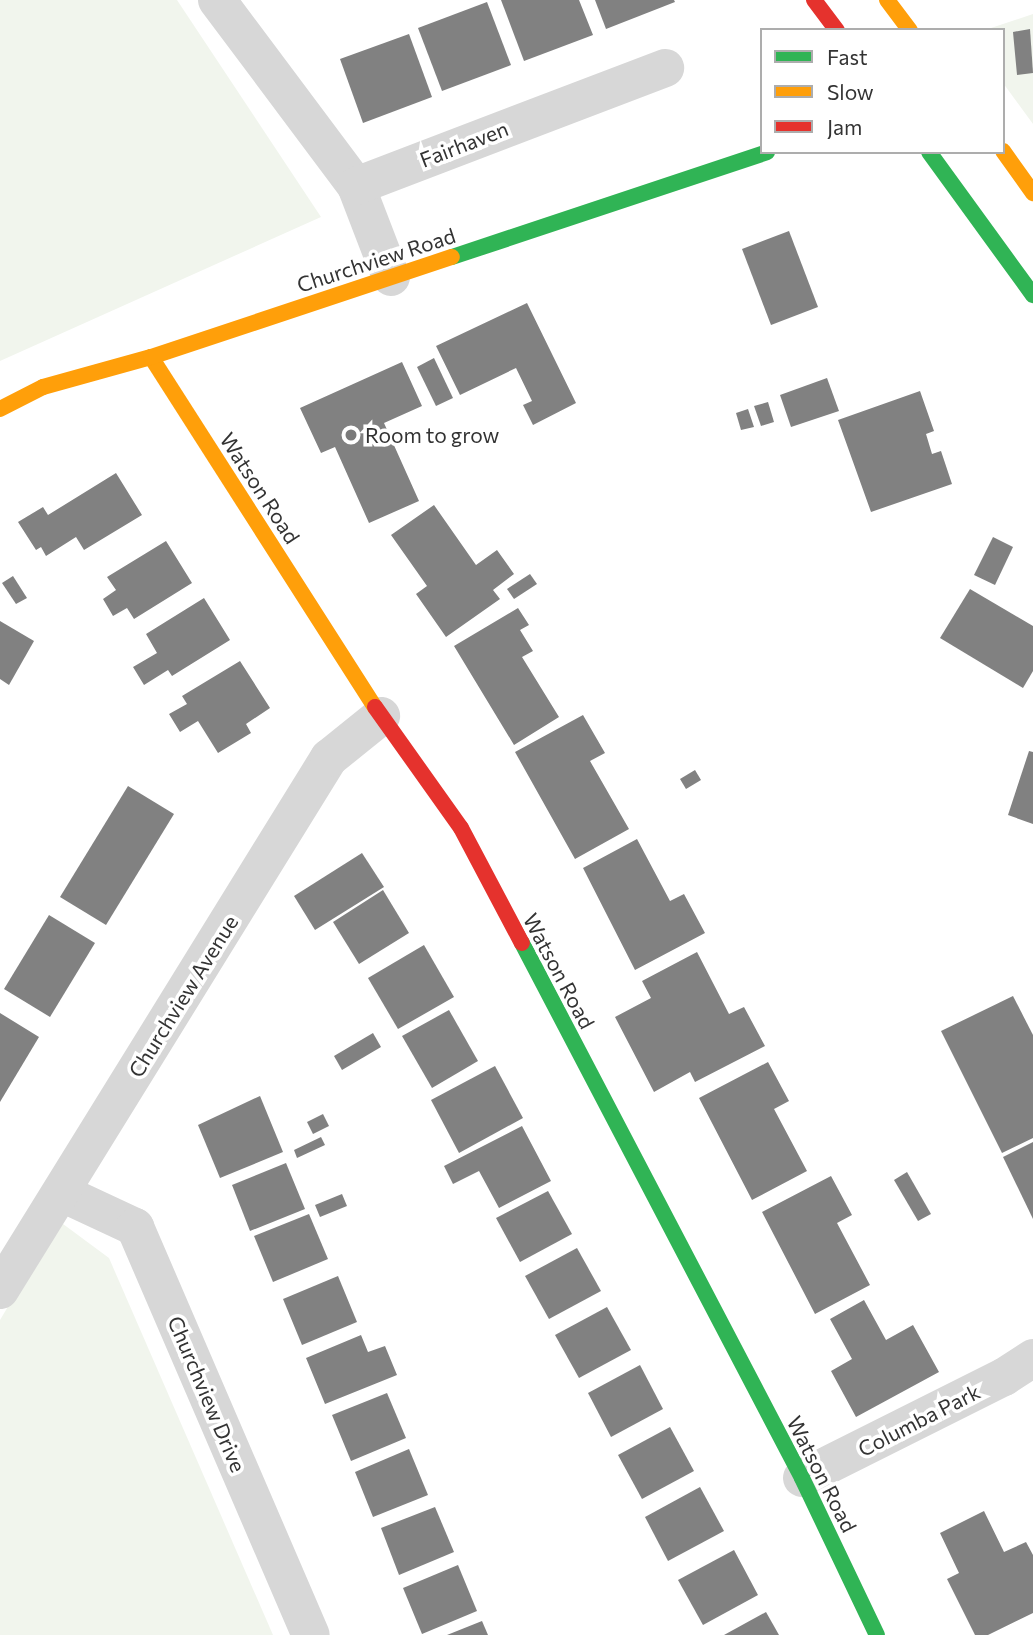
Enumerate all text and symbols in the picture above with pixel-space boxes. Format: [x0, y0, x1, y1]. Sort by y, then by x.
legend [760, 28, 1005, 154]
text: Fast [827, 44, 868, 69]
text: Slow [827, 79, 874, 104]
text: Jam [827, 114, 862, 139]
street label: Fairhaven [416, 116, 512, 172]
street label: Churchview Road [294, 222, 458, 298]
place label: Room to grow [365, 422, 499, 448]
marker: Room to grow [343, 427, 359, 443]
street label: Watson Road [215, 428, 305, 548]
street label: Watson Road [518, 909, 600, 1033]
street label: Churchview Avenue [123, 910, 243, 1082]
street label: Churchview Drive [163, 1312, 251, 1476]
street label: Columba Park [854, 1378, 984, 1462]
street label: Watson Road [782, 1412, 862, 1536]

